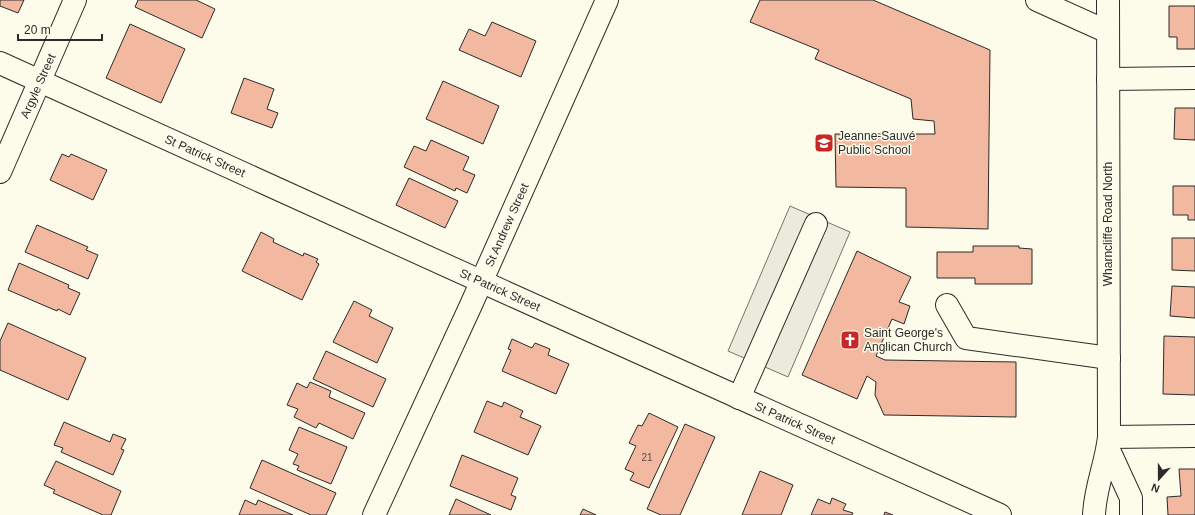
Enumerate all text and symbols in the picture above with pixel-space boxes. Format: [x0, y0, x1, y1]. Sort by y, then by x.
scale bar [18, 16, 102, 42]
text: 20 m [24, 23, 51, 37]
street label: Argyle Street [17, 51, 59, 121]
place label: Jeanne-Sauvé Public School [838, 129, 916, 157]
street label: St Patrick Street [163, 132, 248, 180]
school or university icon: Jeanne-Sauvé Public School [813, 132, 835, 154]
street label: Wharncliffe Road North [1101, 162, 1115, 286]
street label: St Andrew Street [482, 180, 532, 269]
street label: St Patrick Street [458, 266, 543, 314]
place label: Saint George's Anglican Church [864, 326, 952, 354]
church icon: Saint George's Anglican Church [839, 329, 861, 351]
street label: St Patrick Street [753, 399, 838, 447]
house number: 21 [641, 452, 653, 463]
north arrow [1139, 459, 1179, 499]
text: N [1150, 481, 1161, 495]

